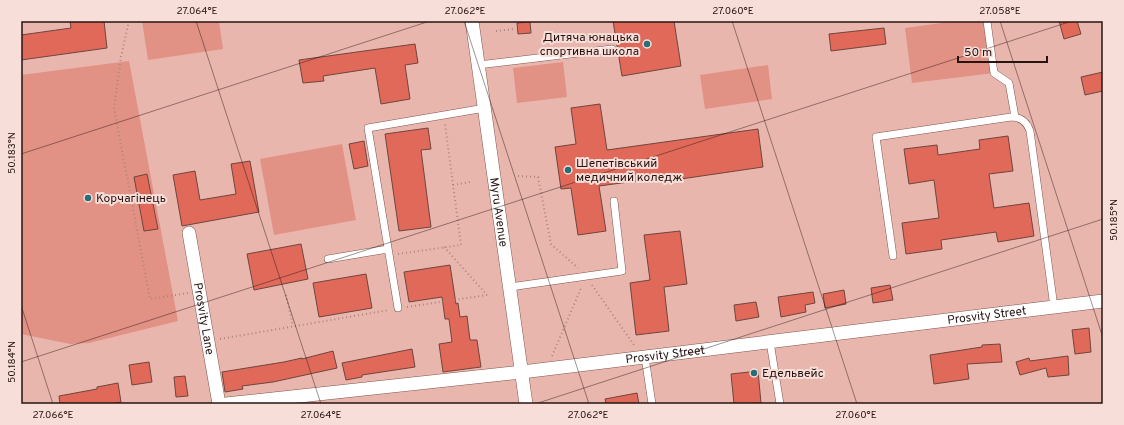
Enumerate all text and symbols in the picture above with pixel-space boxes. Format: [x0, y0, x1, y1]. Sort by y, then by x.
text: 27.064°E [176, 5, 218, 18]
text: 27.062°E [444, 5, 486, 18]
text: 27.060°E [712, 5, 754, 18]
text: 27.058°E [979, 5, 1021, 18]
place label: Дитяча юнацька спортивна школа [540, 30, 639, 60]
scale bar [958, 38, 1047, 64]
marker: Дитяча юнацька спортивна школа [642, 39, 652, 49]
text: 50 m [964, 45, 992, 61]
text: 50.183°N [6, 132, 19, 174]
place label: Шепетівський медичний коледж [576, 156, 683, 186]
marker: Шепетівський медичний коледж [563, 165, 573, 175]
street label: Myru Avenue [485, 176, 511, 248]
place label: Корчагінець [96, 191, 166, 207]
marker: Корчагінець [83, 193, 93, 203]
text: 50.185°N [1108, 199, 1121, 241]
street label: Prosvity Lane [189, 281, 217, 356]
street label: Prosvity Street [946, 303, 1027, 329]
text: 50.184°N [6, 341, 19, 383]
street label: Prosvity Street [625, 343, 706, 368]
place label: Едельвейс [762, 366, 824, 382]
marker: Едельвейс [749, 368, 759, 378]
text: 27.066°E [33, 409, 73, 422]
text: 27.064°E [300, 409, 342, 422]
text: 27.062°E [567, 409, 609, 422]
text: 27.060°E [835, 409, 877, 422]

